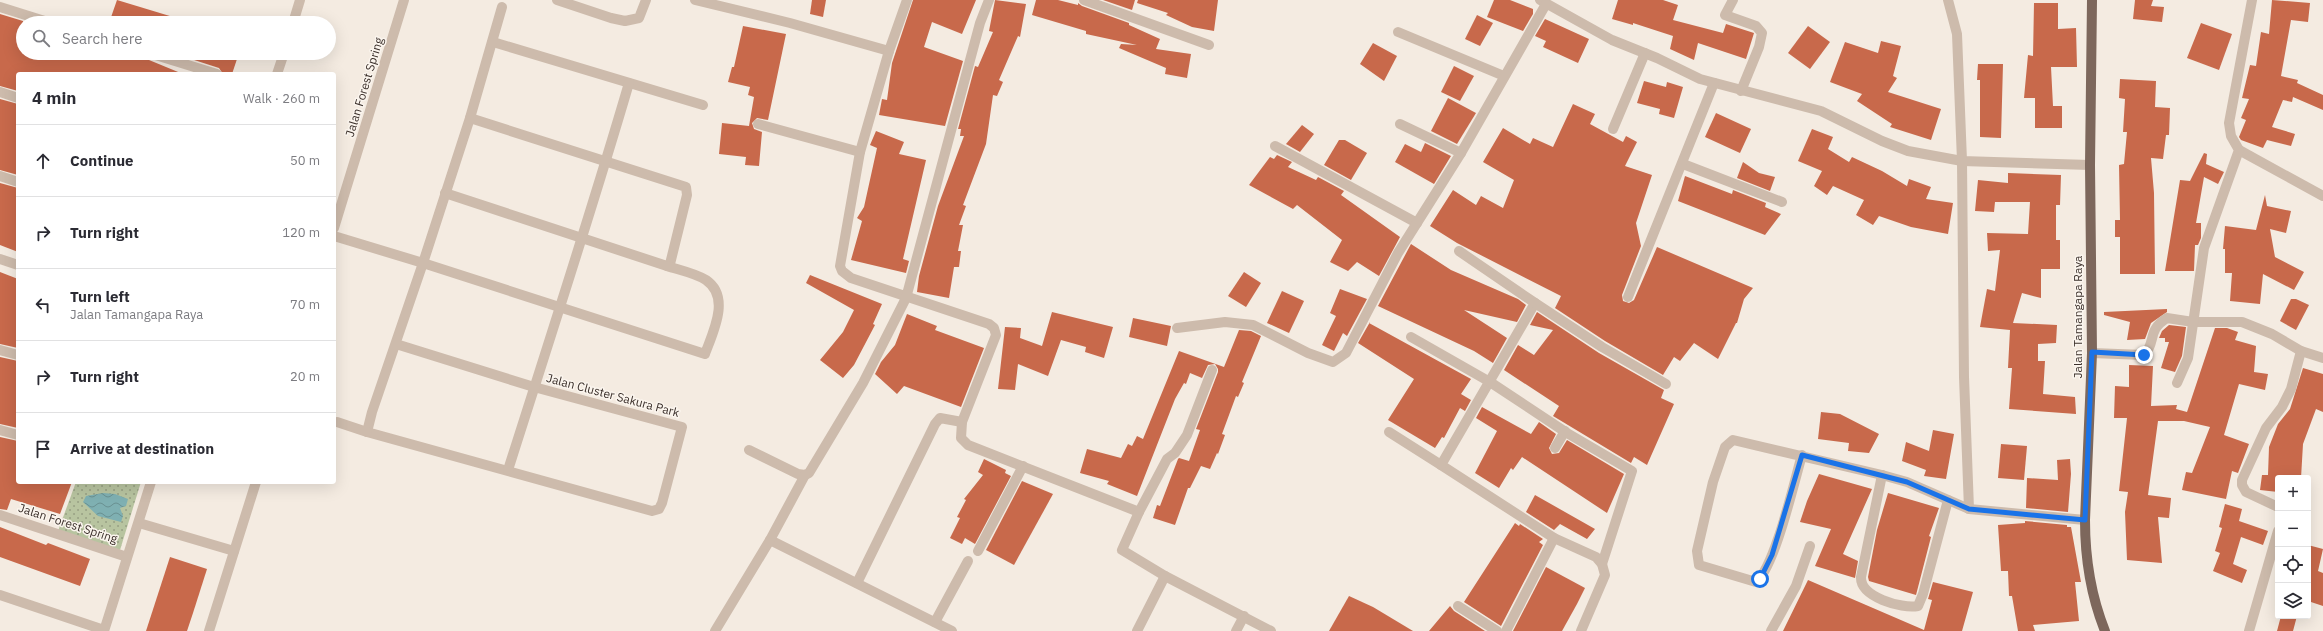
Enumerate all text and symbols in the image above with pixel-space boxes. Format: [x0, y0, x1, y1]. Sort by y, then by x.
search box [16, 16, 336, 60]
icon: search [30, 27, 52, 49]
text: Search here [62, 29, 142, 48]
street label: Jalan Forest Spring [342, 35, 386, 139]
text: 4 min [32, 87, 76, 109]
text: Walk · 260 m [243, 90, 320, 107]
icon: ahead [32, 150, 54, 172]
text: Continue [70, 151, 134, 170]
text: 50 m [290, 152, 320, 169]
icon: right [32, 222, 54, 244]
text: Turn right [70, 223, 139, 242]
text: 120 m [282, 224, 320, 241]
street label: Jalan Tamangapa Raya [2070, 255, 2085, 379]
text: Turn left [70, 287, 130, 306]
icon: left [32, 294, 54, 316]
text: 70 m [290, 296, 320, 313]
text: Jalan Tamangapa Raya [70, 306, 203, 323]
route end [2135, 346, 2153, 364]
icon: right [32, 366, 54, 388]
text: Turn right [70, 367, 139, 386]
text: 20 m [290, 368, 320, 385]
street label: Jalan Cluster Sakura Park [545, 370, 682, 420]
icon: arrive [32, 438, 54, 460]
text: Arrive at destination [70, 439, 214, 458]
map controls [2275, 475, 2311, 619]
button: + [2275, 475, 2311, 511]
street label: Jalan Forest Spring [17, 500, 120, 546]
button: − [2275, 511, 2311, 547]
button: locate [2275, 547, 2311, 583]
route start [1751, 570, 1769, 588]
button: layers [2275, 583, 2311, 619]

